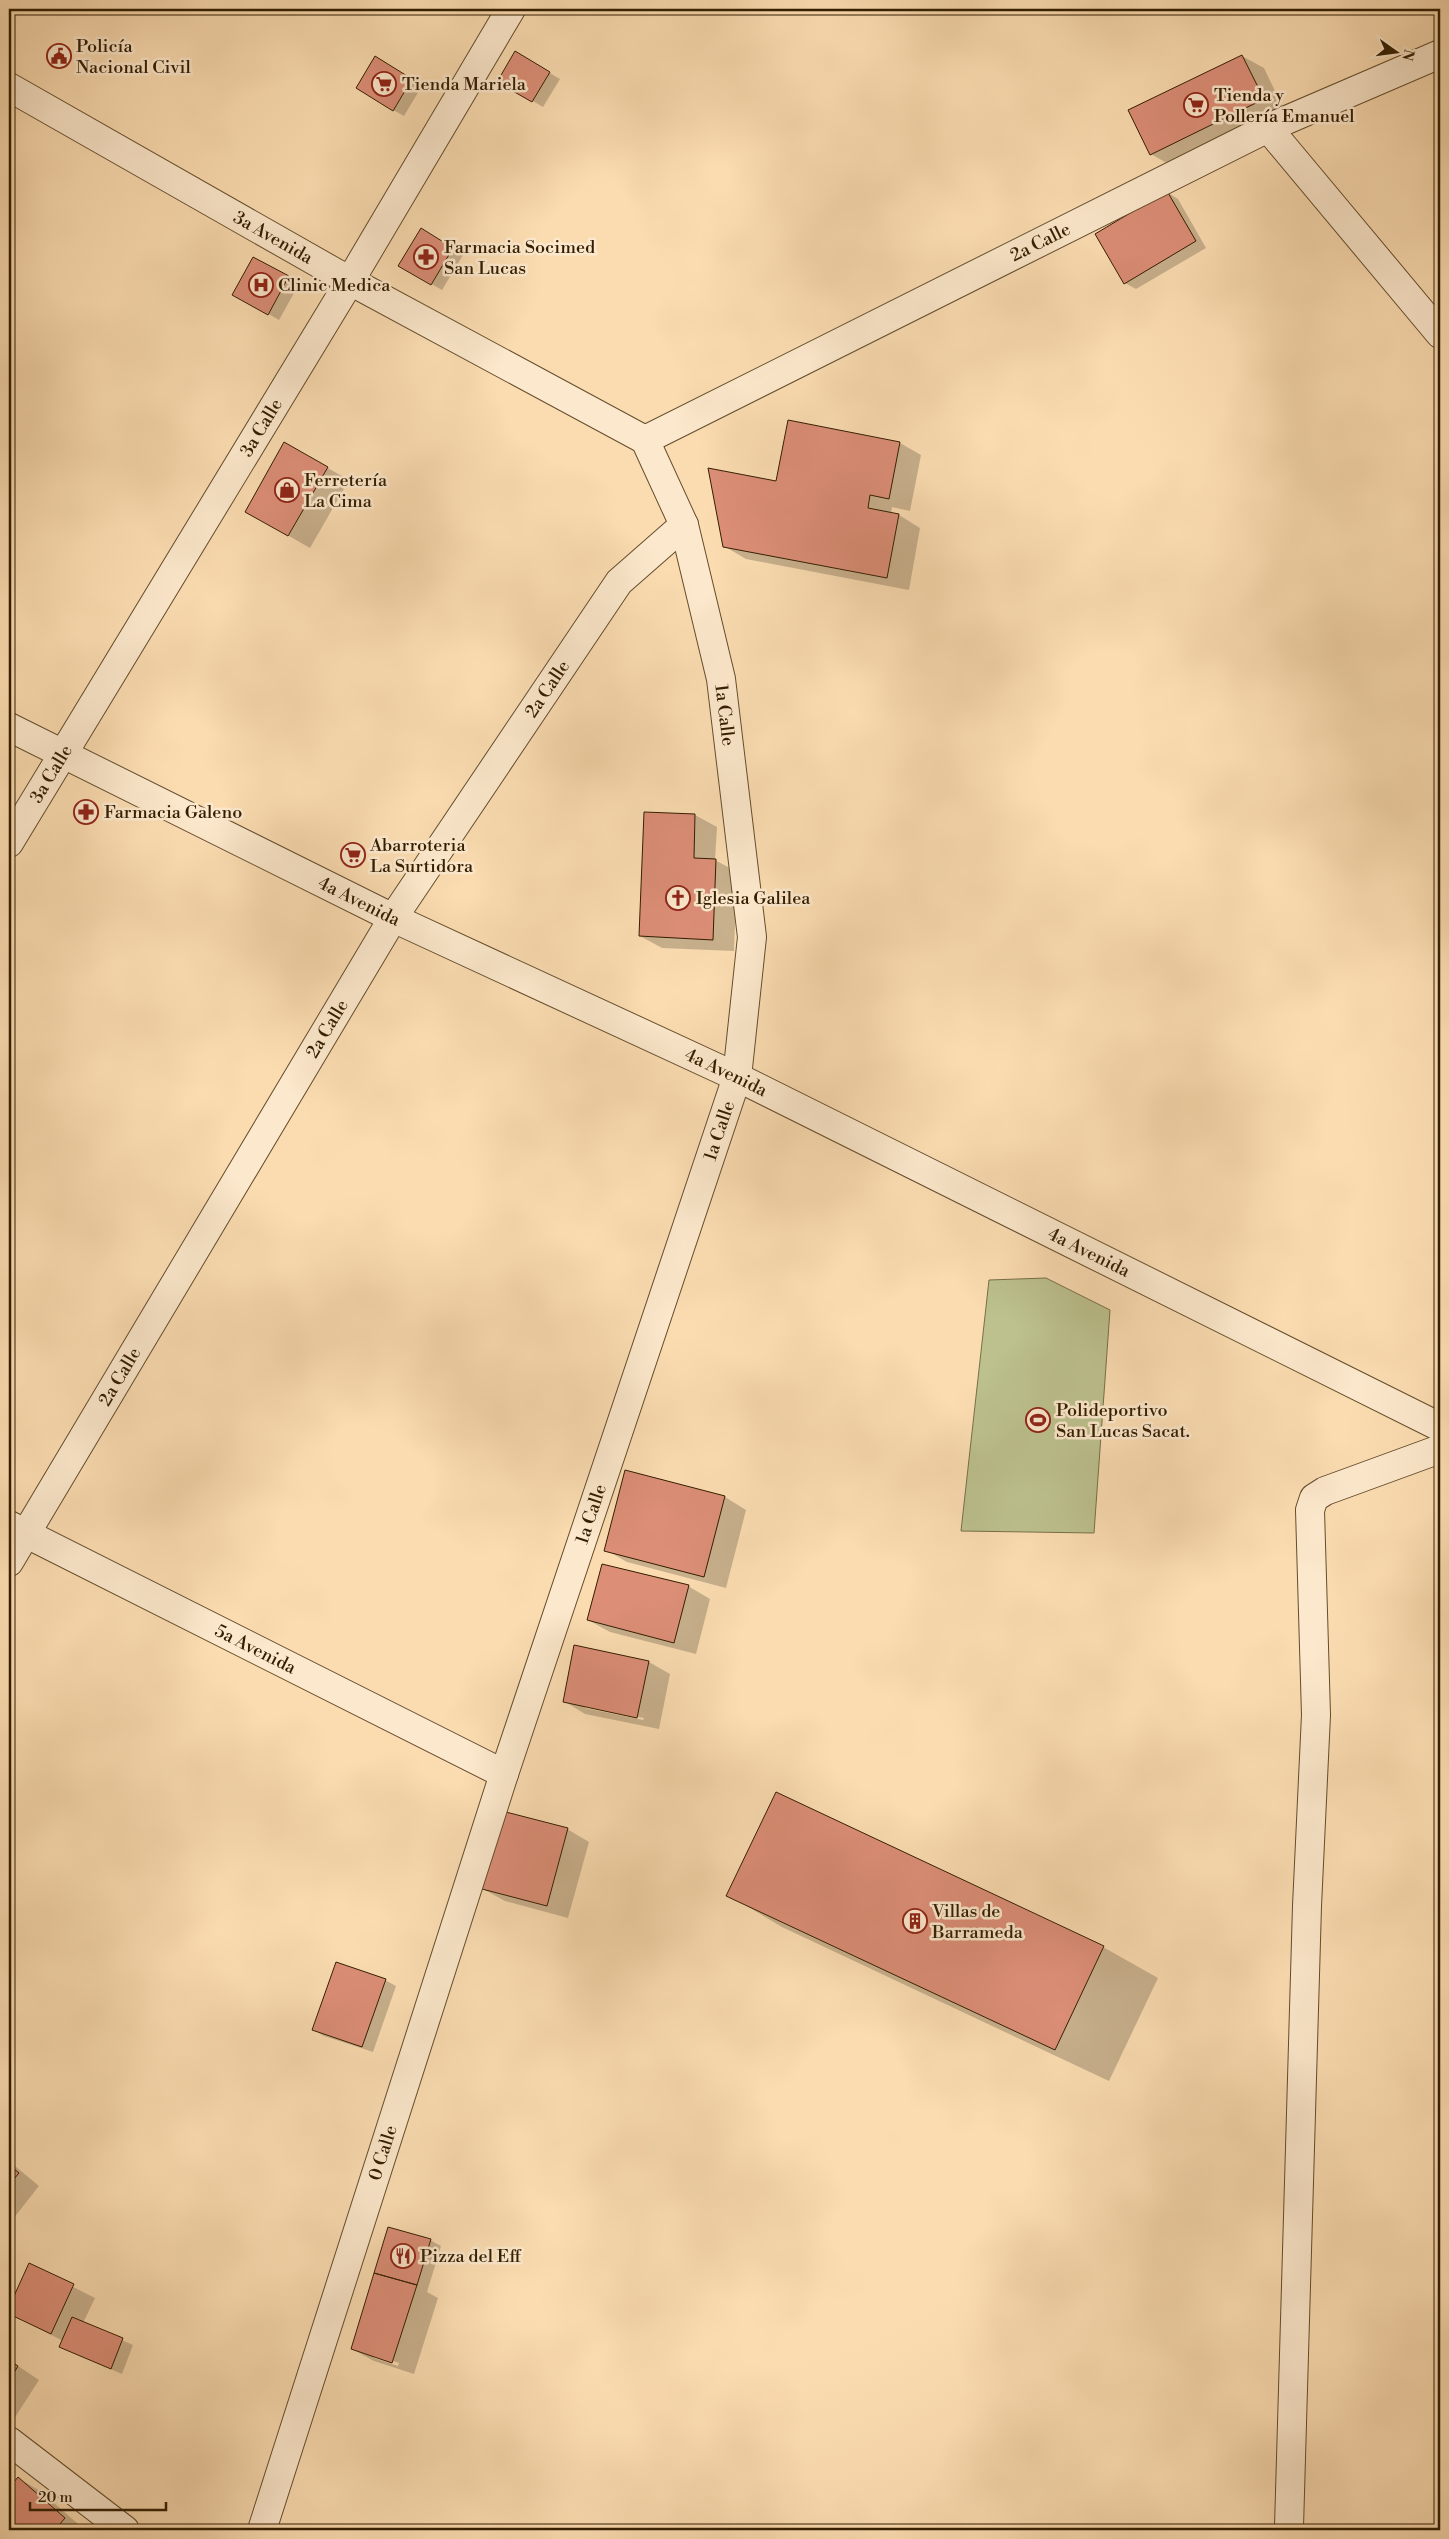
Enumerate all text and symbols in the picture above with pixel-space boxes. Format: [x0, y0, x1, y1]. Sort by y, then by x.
north arrow [1372, 28, 1422, 78]
place label: Policía Nacional Civil [76, 35, 191, 79]
public building icon: Policía Nacional Civil [46, 43, 72, 69]
text: N [1398, 47, 1418, 62]
supermarket icon: Tienda Mariela [371, 71, 397, 97]
place label: Tienda Mariela [402, 73, 527, 96]
place label: Tienda y Pollería Emanuel [1214, 84, 1355, 128]
supermarket icon: Tienda y Pollería Emanuel [1183, 92, 1209, 118]
street label: 3a Avenida [229, 206, 318, 270]
street label: 2a Calle [1007, 218, 1074, 267]
place label: Farmacia Socimed San Lucas [444, 236, 596, 280]
pharmacy icon: Farmacia Socimed San Lucas [413, 244, 439, 270]
hospital icon: Clinic Medica [248, 272, 274, 298]
place label: Clinic Medica [278, 274, 391, 297]
street label: 3a Calle [235, 394, 288, 461]
place label: Ferretería La Cima [304, 469, 388, 513]
shop icon: Ferretería La Cima [274, 477, 300, 503]
street label: 2a Calle [520, 656, 575, 722]
street label: 1a Calle [709, 683, 740, 747]
street label: 3a Calle [25, 741, 78, 807]
pharmacy icon: Farmacia Galeno [73, 799, 99, 825]
place label: Farmacia Galeno [104, 801, 242, 824]
place label: Abarroteria La Surtidora [369, 834, 474, 878]
supermarket icon: Abarroteria La Surtidora [340, 842, 366, 868]
street label: 4a Avenida [314, 871, 404, 932]
church icon: Iglesia Galilea [665, 885, 691, 911]
place label: Iglesia Galilea [696, 887, 811, 910]
street label: 2a Calle [301, 995, 354, 1062]
street label: 4a Avenida [681, 1043, 772, 1103]
street label: 1a Calle [699, 1098, 740, 1164]
street label: 4a Avenida [1044, 1223, 1134, 1283]
street label: 2a Calle [94, 1343, 146, 1410]
place label: Polideportivo San Lucas Sacat. [1056, 1399, 1190, 1443]
sports icon: Polideportivo San Lucas Sacat. [1025, 1407, 1051, 1433]
street label: 1a Calle [571, 1481, 612, 1547]
street label: 5a Avenida [211, 1619, 301, 1680]
place label: Villas de Barrameda [931, 1900, 1024, 1944]
building icon: Villas de Barrameda [902, 1908, 928, 1934]
street label: 0 Calle [364, 2122, 403, 2184]
restaurant icon: Pizza del Eff [390, 2243, 416, 2269]
place label: Pizza del Eff [420, 2245, 522, 2268]
scale bar [30, 2479, 166, 2511]
text: 20 m [38, 2488, 73, 2507]

